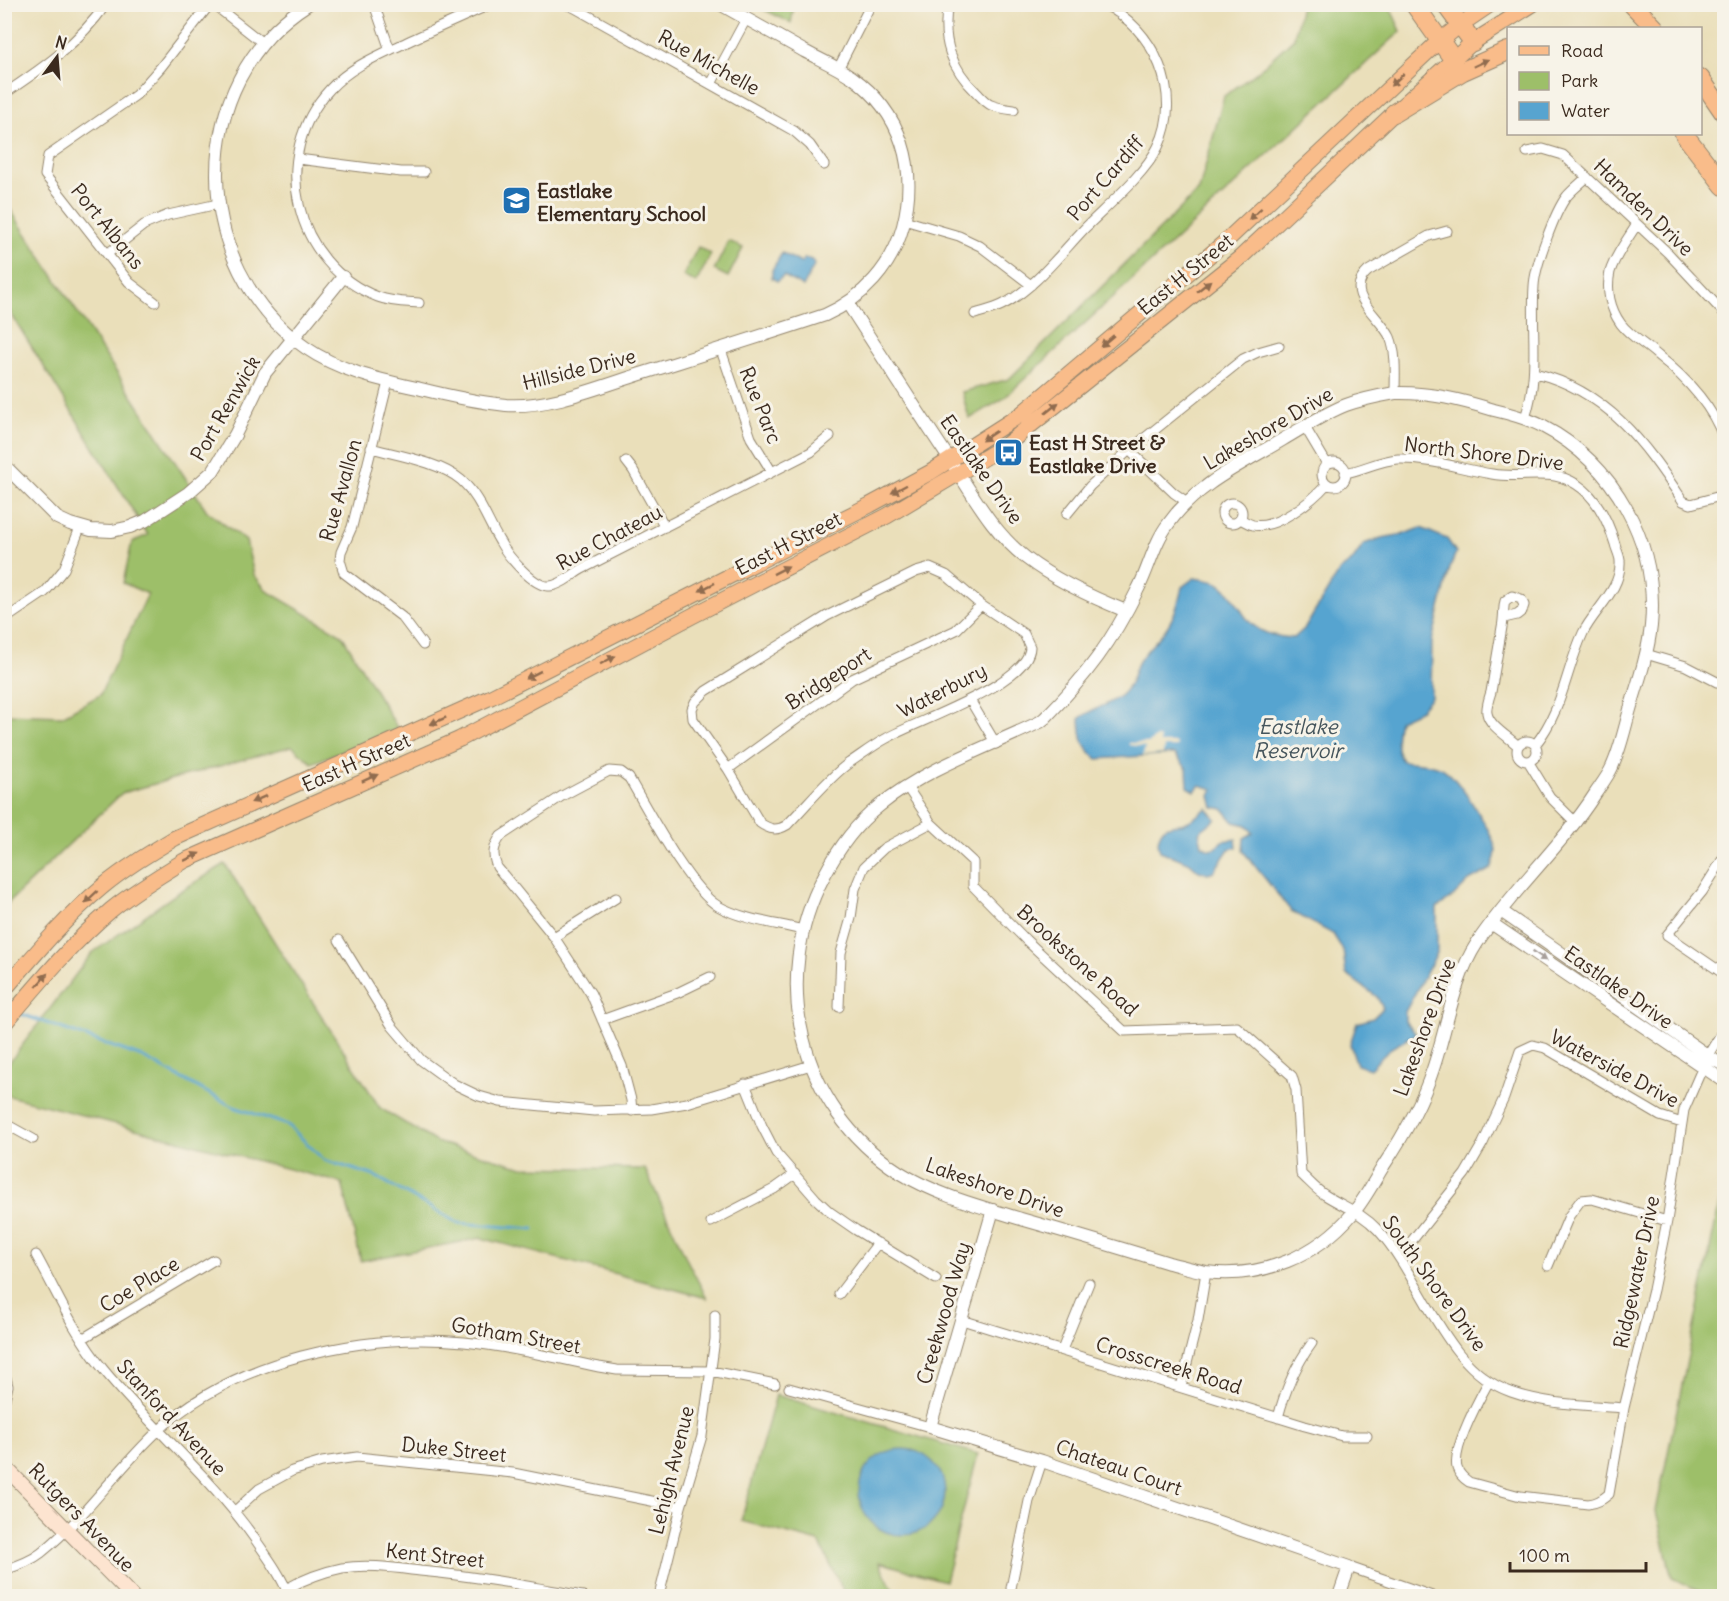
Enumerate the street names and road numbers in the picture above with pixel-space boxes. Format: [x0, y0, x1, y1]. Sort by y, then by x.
street label: Rue Michelle [654, 24, 764, 100]
street label: Port Cardiff [1061, 130, 1149, 226]
street label: Hamden Drive [1589, 153, 1699, 261]
street label: Port Albans [66, 178, 150, 274]
street label: East H Street [1132, 228, 1238, 320]
street label: Hillside Drive [520, 343, 638, 395]
street label: Port Renwick [185, 351, 265, 465]
street label: Rue Parc [734, 363, 788, 447]
street label: Lakeshore Drive [1199, 381, 1337, 475]
street label: Eastlake Drive [935, 410, 1029, 528]
street label: North Shore Drive [1403, 431, 1565, 475]
street label: Rue Avallon [313, 436, 367, 544]
street label: Rue Chateau [552, 499, 666, 575]
street label: East H Street [731, 505, 846, 580]
street label: Bridgeport [781, 641, 876, 715]
street label: Waterbury [893, 657, 991, 723]
street label: East H Street [298, 727, 414, 797]
street label: Brookstone Road [1012, 899, 1144, 1021]
street label: Eastlake Drive [1560, 940, 1678, 1034]
street label: Lakeshore Drive [1387, 954, 1461, 1100]
street label: Waterside Drive [1546, 1024, 1684, 1112]
street label: Lakeshore Drive [922, 1152, 1068, 1222]
street label: Ridgewater Drive [1608, 1193, 1664, 1351]
street label: South Shore Drive [1377, 1210, 1493, 1356]
street label: Creekwood Way [911, 1239, 975, 1387]
street label: Coe Place [95, 1251, 183, 1317]
street label: Gotham Street [449, 1311, 583, 1359]
street label: Crosscreek Road [1093, 1331, 1245, 1399]
street label: Stanford Avenue [112, 1354, 232, 1480]
street label: Lehigh Avenue [643, 1403, 699, 1537]
street label: Duke Street [401, 1431, 508, 1467]
street label: Chateau Court [1053, 1434, 1186, 1500]
street label: Rutgers Avenue [24, 1457, 140, 1577]
street label: Kent Street [385, 1537, 486, 1573]

